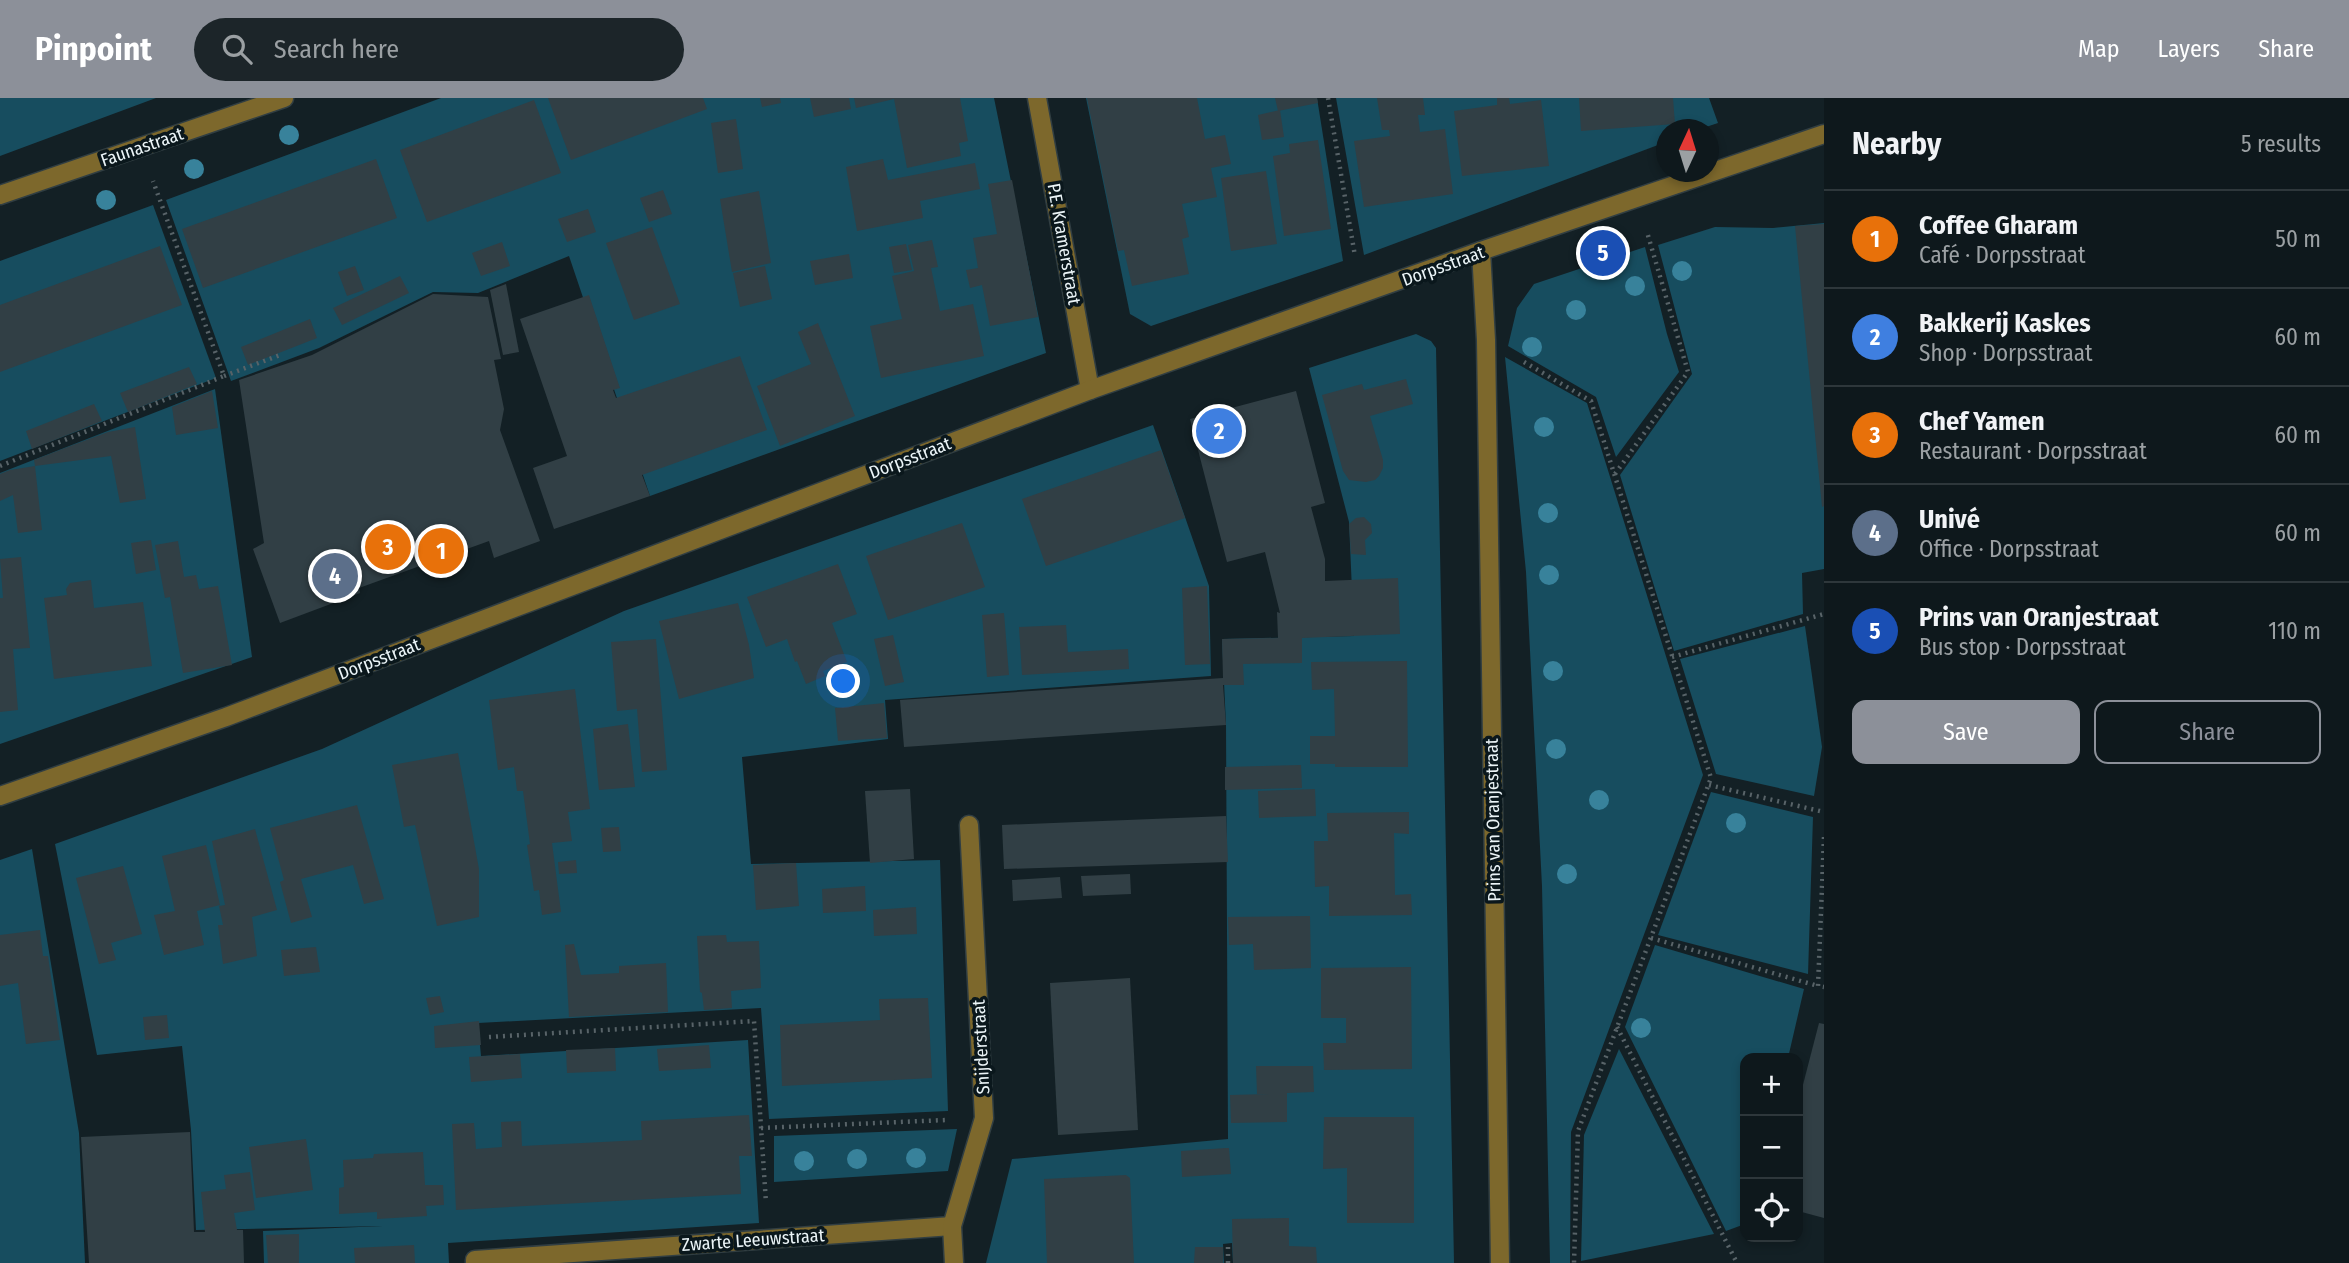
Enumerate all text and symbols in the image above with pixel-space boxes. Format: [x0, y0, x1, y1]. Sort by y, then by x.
search box [194, 18, 684, 81]
text: Pinpoint [35, 29, 152, 69]
icon: search [218, 30, 256, 68]
text: Search here [274, 34, 399, 65]
text: Map [2078, 35, 2120, 63]
text: Layers [2158, 35, 2220, 63]
text: Share [2258, 35, 2314, 63]
north arrow [1656, 119, 1719, 182]
street label: Faunastraat [98, 123, 186, 171]
text: Nearby [1852, 126, 1941, 162]
text: 5 results [2241, 130, 2321, 158]
street label: P.E. Kramerstraat [1042, 181, 1086, 307]
text: Coffee Gharam [1919, 210, 2078, 241]
text: 1 [1870, 225, 1880, 253]
text: 50 m [2275, 225, 2321, 253]
pin: 5 [1580, 227, 1626, 279]
street label: Dorpsstraat [1399, 241, 1487, 291]
text: Café · Dorpsstraat [1919, 241, 2086, 269]
text: Bakkerij Kaskes [1919, 308, 2091, 339]
text: 2 [1870, 323, 1880, 351]
text: 60 m [2275, 323, 2321, 351]
text: Shop · Dorpsstraat [1919, 339, 2092, 367]
pin: 2 [1196, 405, 1242, 457]
text: Chef Yamen [1919, 406, 2045, 437]
text: 3 [1870, 421, 1880, 449]
text: 60 m [2275, 421, 2321, 449]
street label: Dorpsstraat [866, 432, 954, 484]
text: Restaurant · Dorpsstraat [1919, 437, 2147, 465]
text: Univé [1919, 504, 1980, 535]
text: 4 [1869, 519, 1881, 547]
text: 60 m [2275, 519, 2321, 547]
pin: 3 [365, 521, 411, 573]
pin: 1 [418, 525, 464, 577]
text: Office · Dorpsstraat [1919, 535, 2099, 563]
pin: 4 [312, 550, 358, 602]
text: Prins van Oranjestraat [1919, 602, 2159, 633]
text: 5 [1869, 617, 1881, 645]
text: 110 m [2268, 617, 2321, 645]
street label: Dorpsstraat [335, 633, 423, 685]
text: Bus stop · Dorpsstraat [1919, 633, 2126, 661]
your location [826, 664, 860, 698]
button: Save [1852, 700, 2080, 764]
button: Share [2094, 700, 2321, 764]
street label: Prins van Oranjestraat [1481, 738, 1505, 902]
street label: Snijderstraat [968, 999, 994, 1095]
map controls [1740, 1053, 1803, 1242]
button: + [1740, 1053, 1803, 1116]
button: − [1740, 1116, 1803, 1179]
button: locate [1740, 1179, 1803, 1242]
street label: Zwarte Leeuwstraat [681, 1224, 825, 1256]

